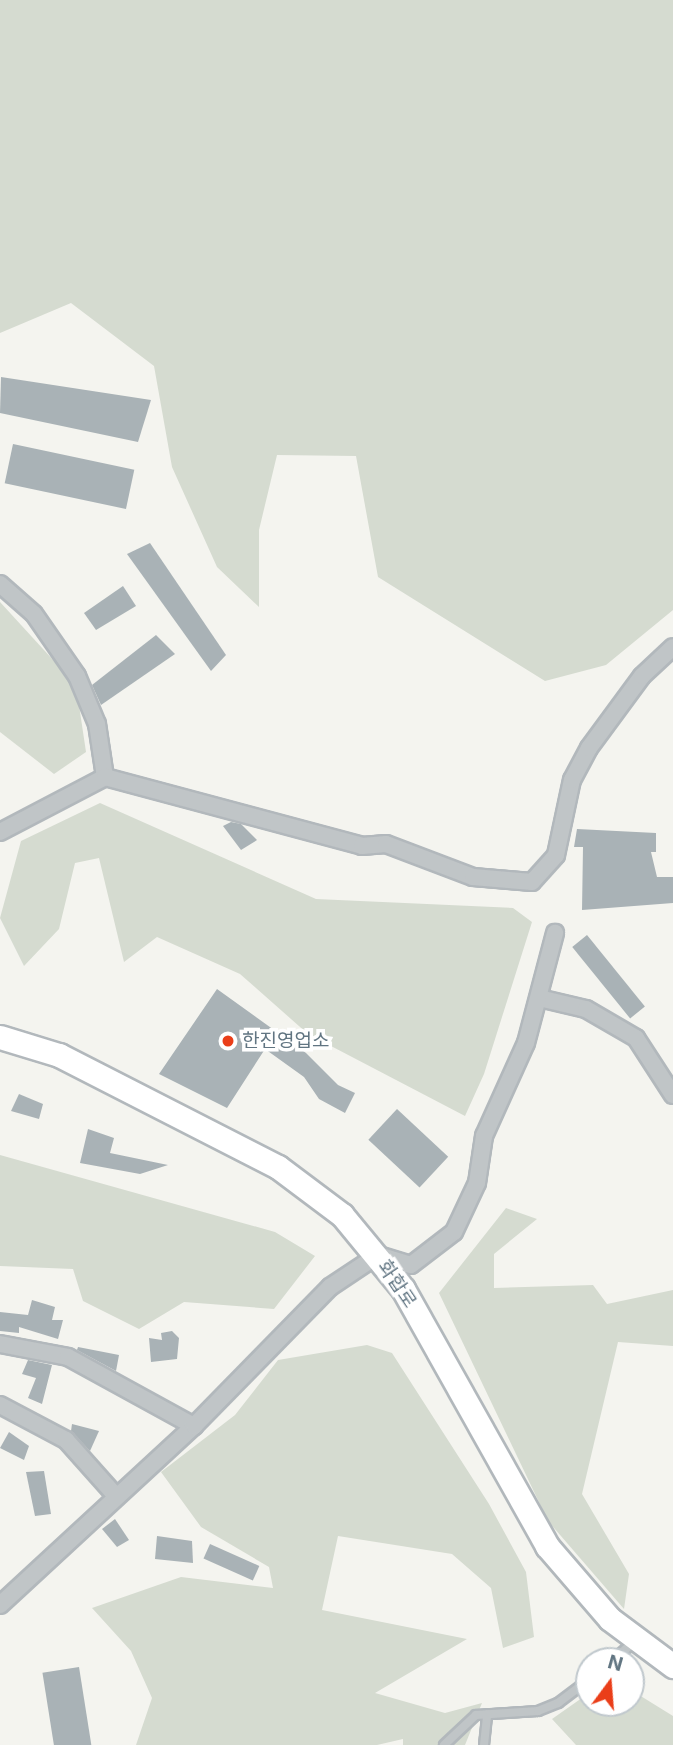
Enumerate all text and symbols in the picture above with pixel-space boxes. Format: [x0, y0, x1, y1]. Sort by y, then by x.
place label: 한진영업소 [242, 1030, 329, 1052]
marker: 한진영업소 [220, 1033, 236, 1049]
street label: 화합로 [373, 1256, 421, 1312]
north arrow [575, 1647, 645, 1717]
text: N [605, 1650, 625, 1676]

